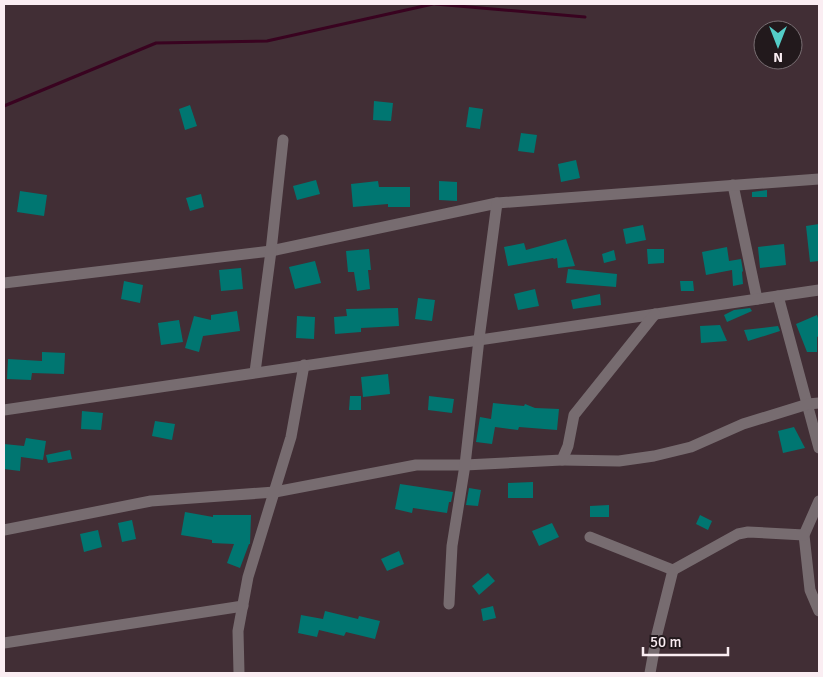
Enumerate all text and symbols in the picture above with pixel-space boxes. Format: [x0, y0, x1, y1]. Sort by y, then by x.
north arrow [753, 20, 803, 70]
text: N [773, 49, 783, 66]
scale bar [643, 624, 728, 656]
text: 50 m [650, 633, 681, 651]

